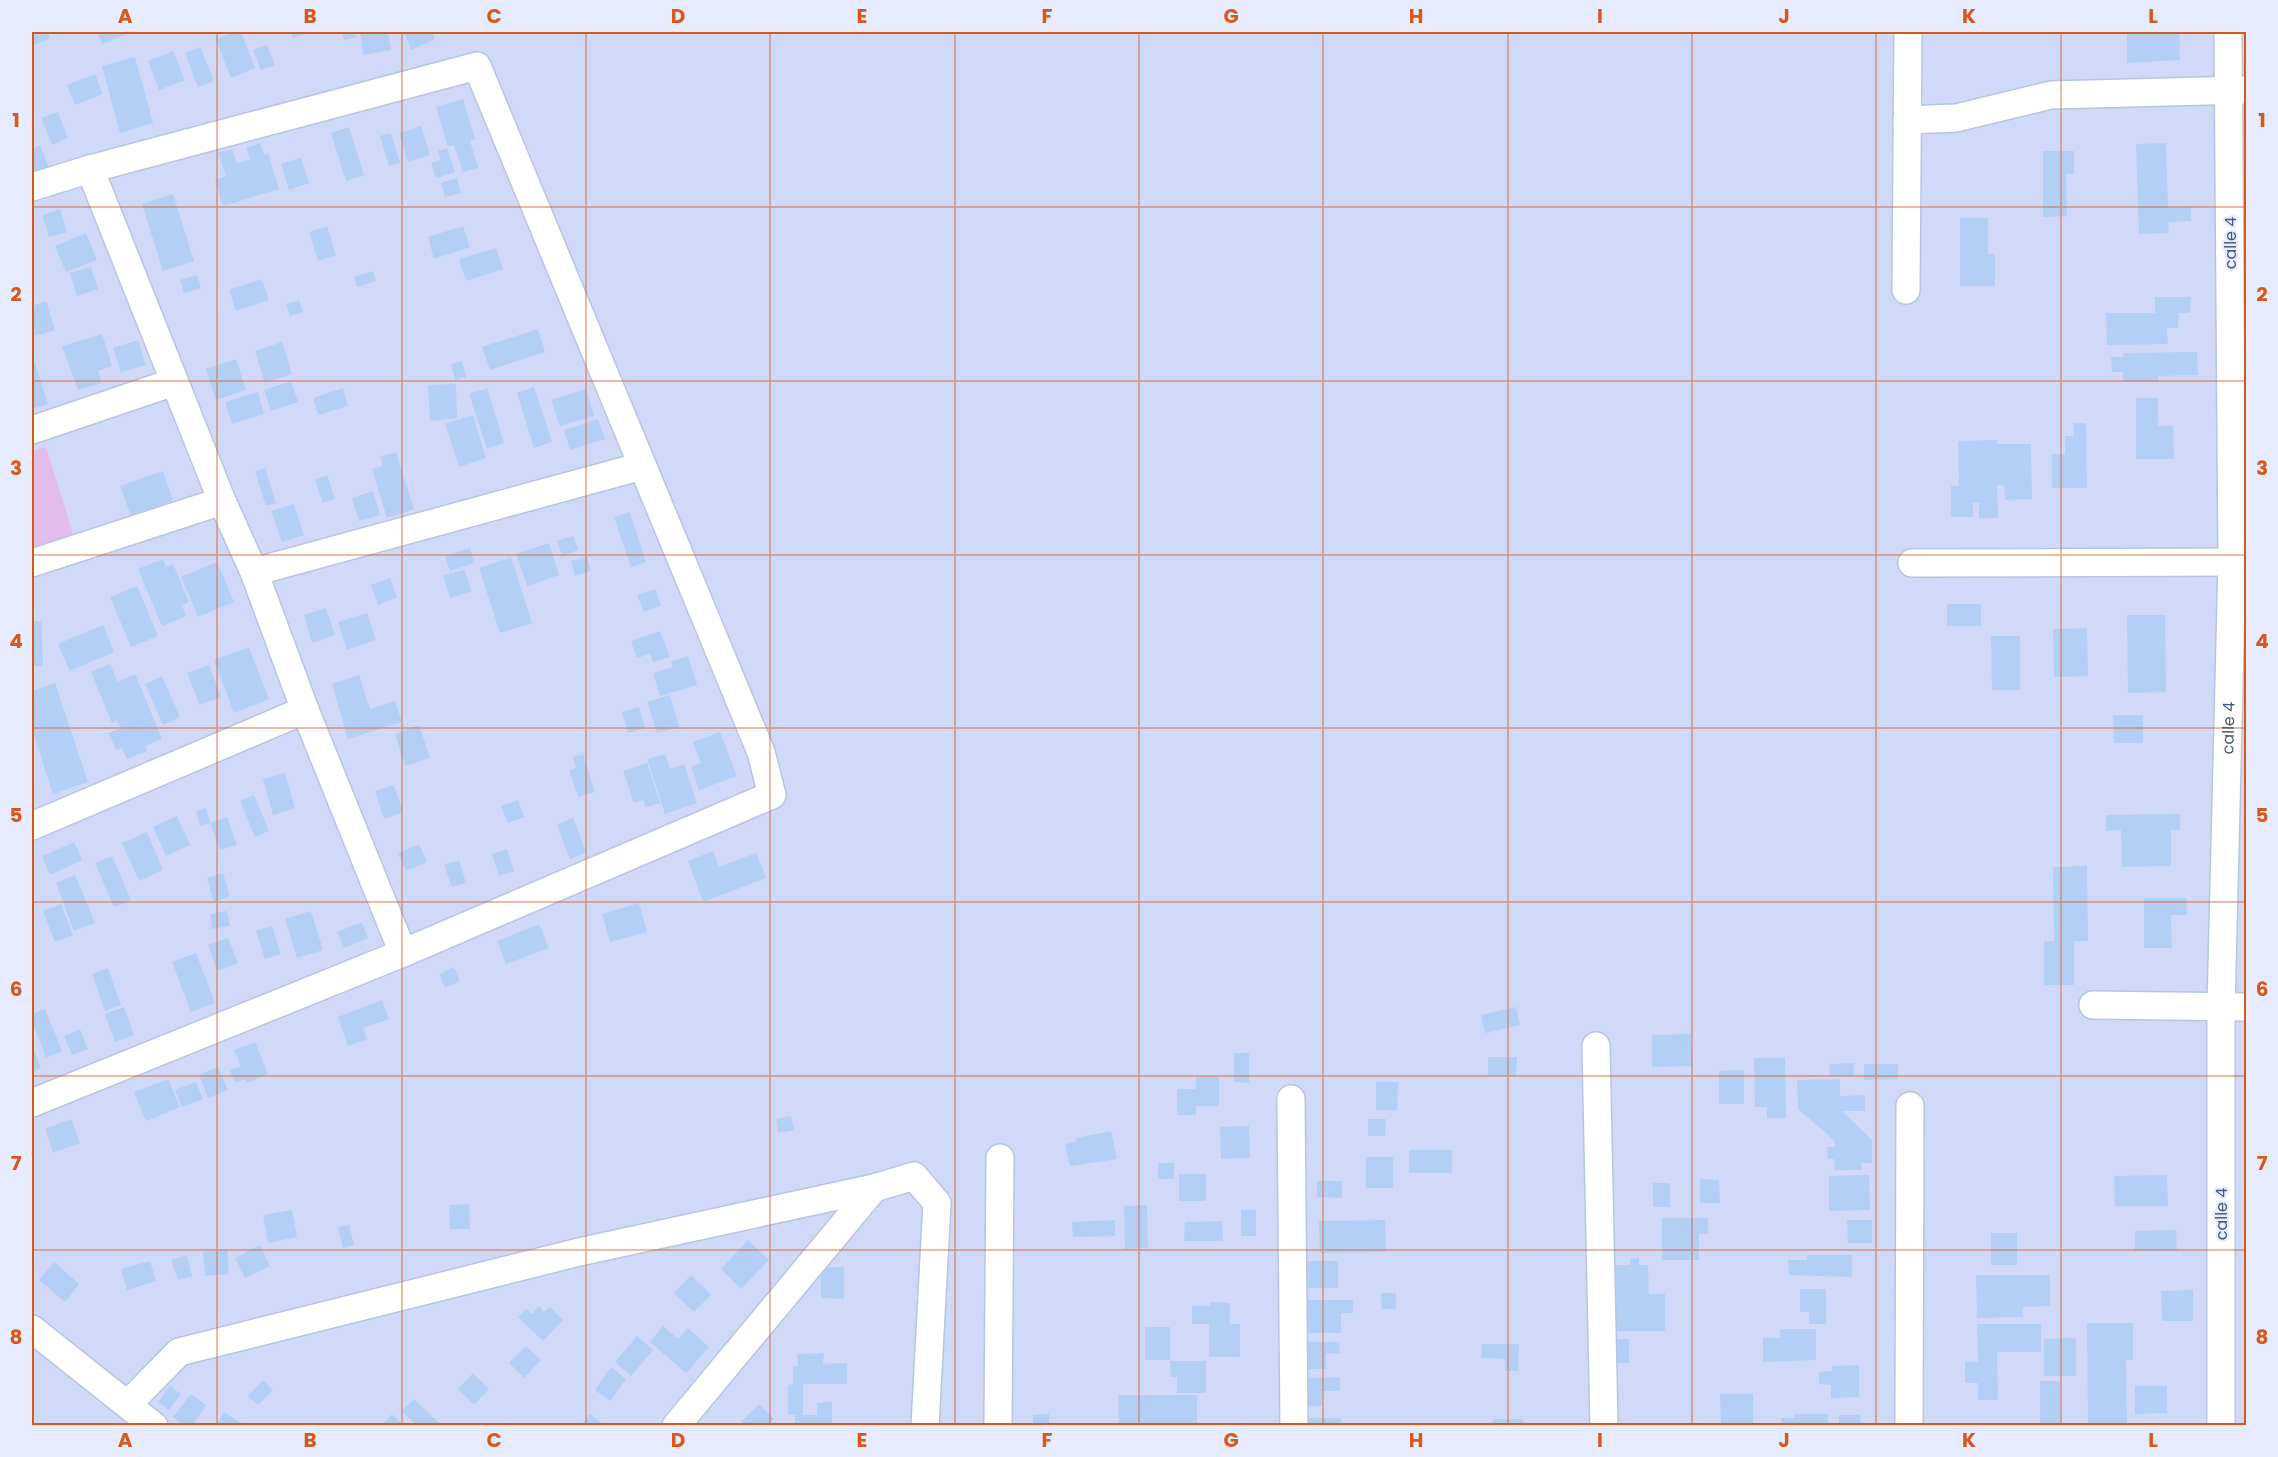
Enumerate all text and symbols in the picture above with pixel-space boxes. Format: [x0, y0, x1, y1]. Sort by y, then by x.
text: A [118, 2, 133, 30]
text: B [303, 2, 317, 30]
text: C [486, 2, 502, 30]
text: D [671, 2, 685, 30]
text: E [857, 2, 867, 30]
text: F [1042, 2, 1053, 30]
text: G [1223, 2, 1239, 30]
text: H [1409, 2, 1423, 30]
text: I [1597, 2, 1603, 30]
text: J [1778, 2, 1790, 30]
text: K [1962, 2, 1976, 30]
text: L [2148, 2, 2158, 30]
text: 1 [12, 106, 20, 134]
text: 1 [2258, 106, 2266, 134]
street label: calle 4 [2219, 217, 2242, 269]
text: 2 [10, 280, 22, 308]
text: 2 [2256, 280, 2268, 308]
text: 3 [10, 454, 22, 482]
text: 3 [2256, 454, 2268, 482]
text: 4 [9, 627, 23, 655]
text: 4 [2255, 627, 2269, 655]
street label: calle 4 [2216, 701, 2241, 755]
text: 5 [10, 801, 23, 829]
text: 5 [2256, 801, 2269, 829]
text: 6 [10, 975, 22, 1003]
text: 6 [2256, 975, 2268, 1003]
text: 7 [11, 1149, 22, 1177]
text: 7 [2257, 1149, 2268, 1177]
street label: calle 4 [2210, 1188, 2233, 1240]
text: 8 [10, 1323, 22, 1351]
text: 8 [2256, 1323, 2268, 1351]
text: A [118, 1426, 133, 1454]
text: B [303, 1426, 317, 1454]
text: C [486, 1426, 502, 1454]
text: D [671, 1426, 685, 1454]
text: E [857, 1426, 867, 1454]
text: F [1042, 1426, 1053, 1454]
text: G [1223, 1426, 1239, 1454]
text: H [1409, 1426, 1423, 1454]
text: I [1597, 1426, 1603, 1454]
text: J [1778, 1426, 1790, 1454]
text: K [1962, 1426, 1976, 1454]
text: L [2148, 1426, 2158, 1454]

